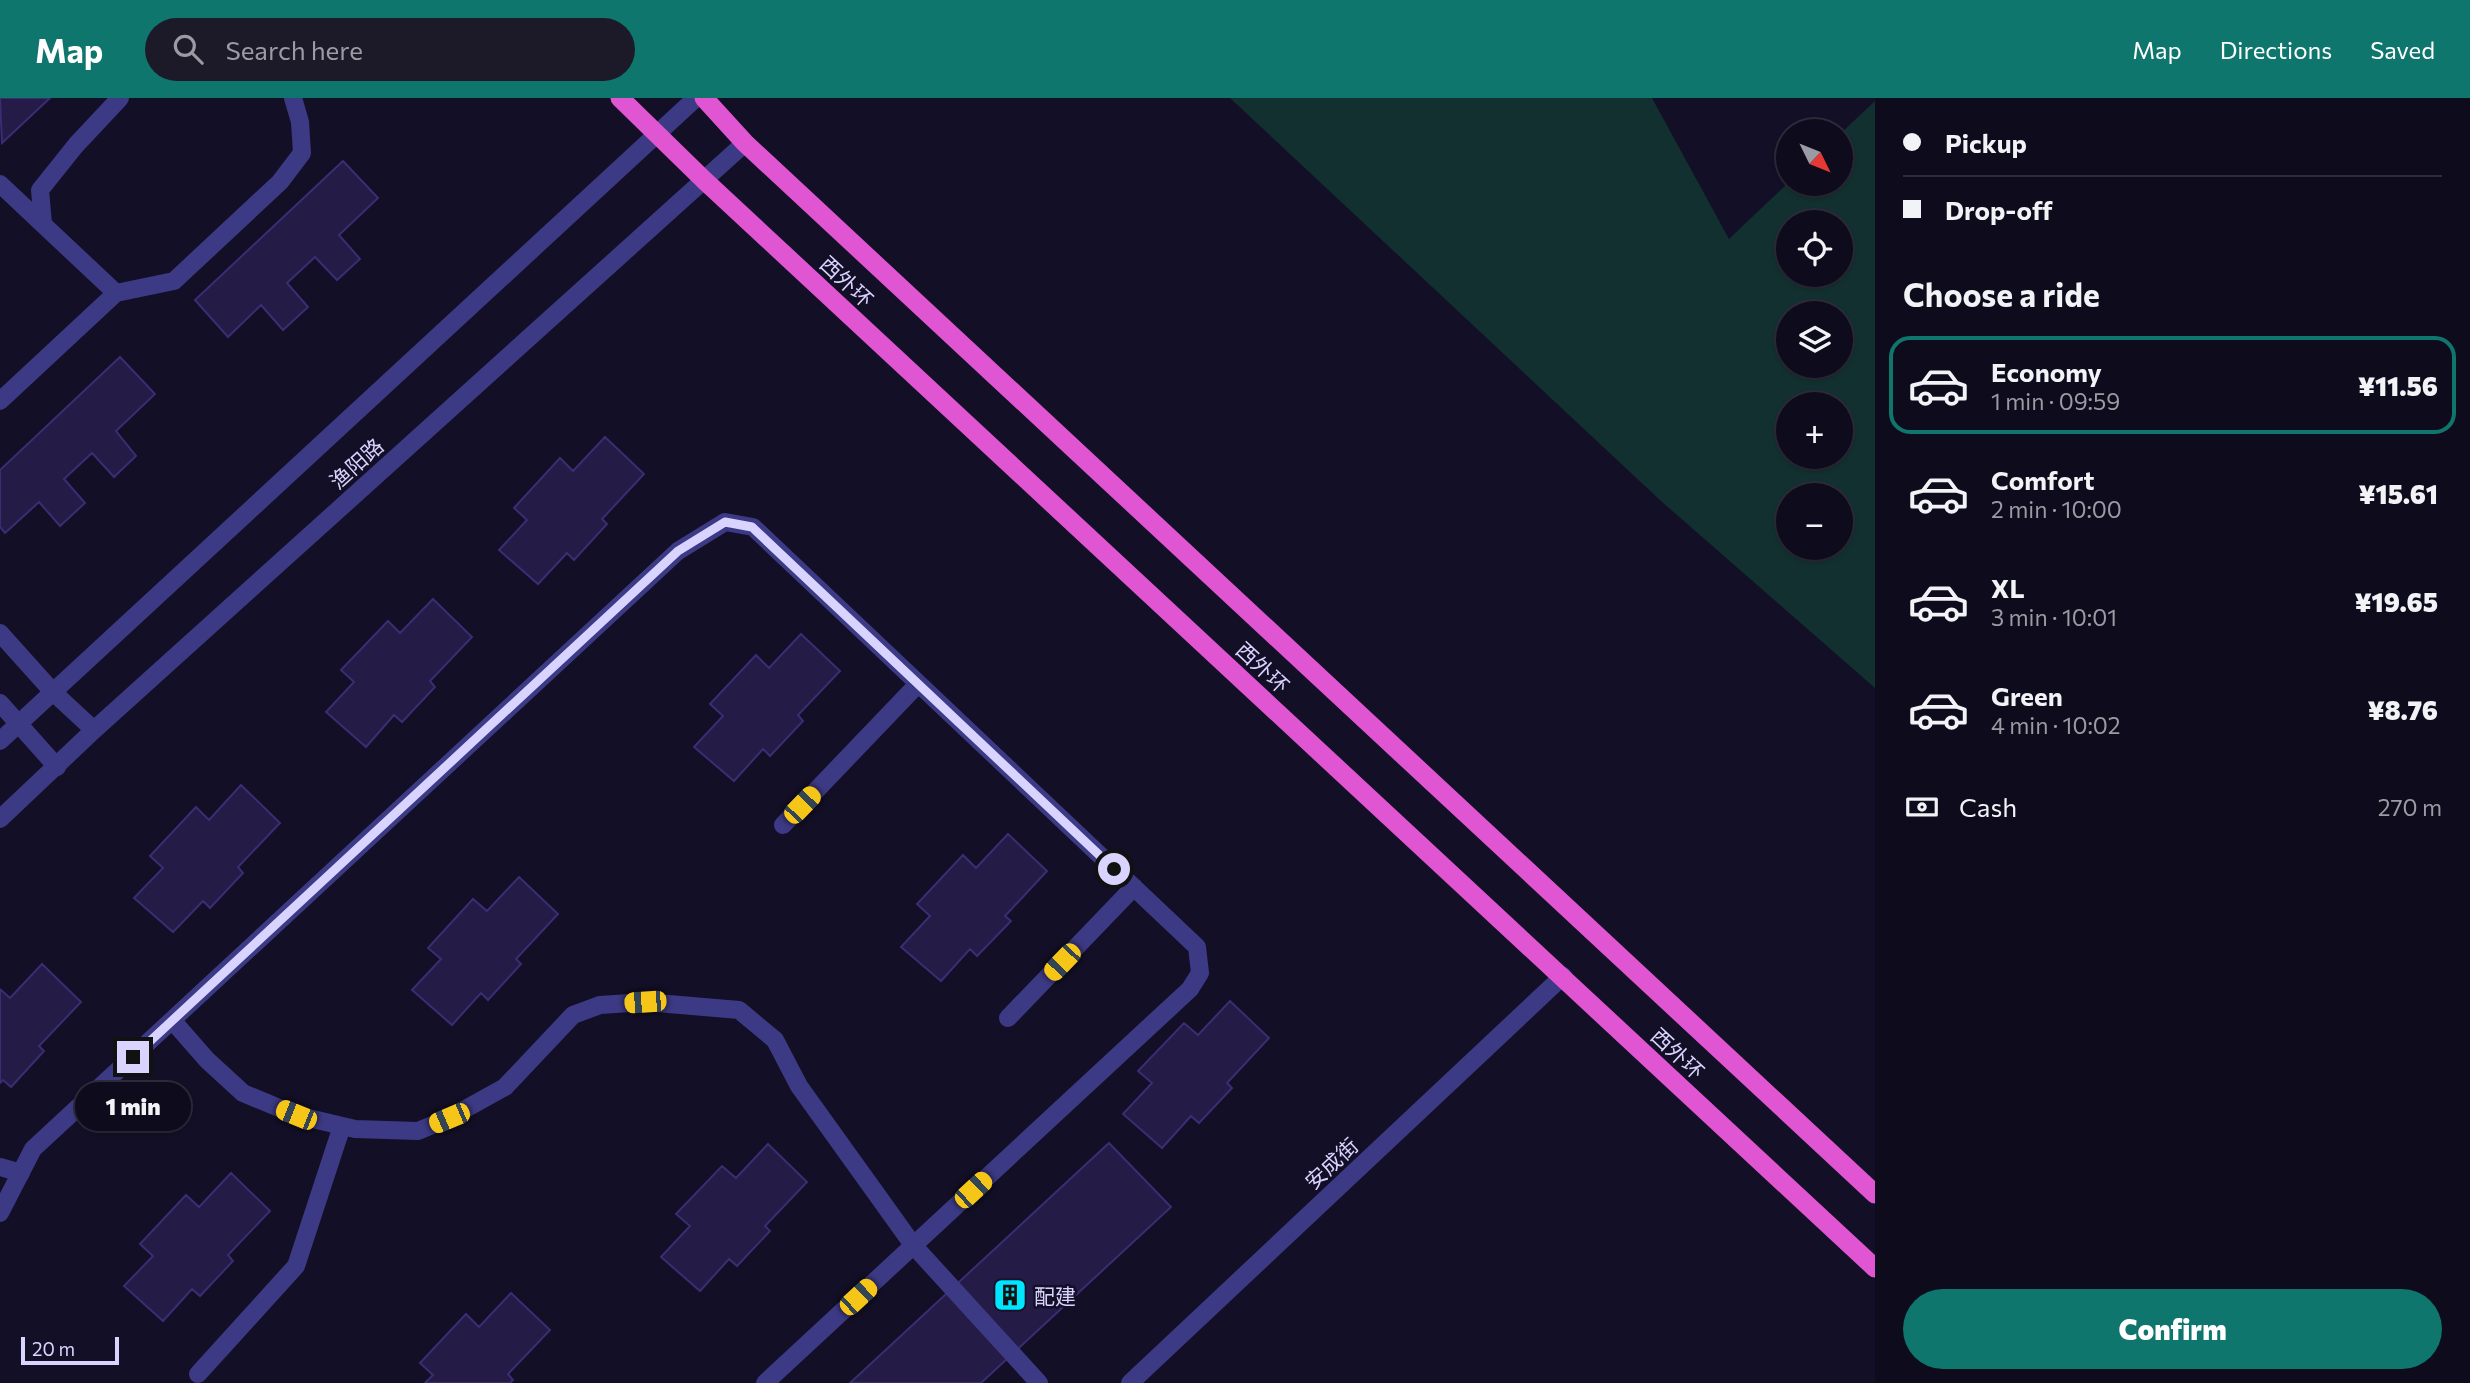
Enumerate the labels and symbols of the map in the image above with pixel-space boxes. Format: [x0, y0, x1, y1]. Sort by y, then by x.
north arrow [1776, 119, 1853, 196]
street label: 西外环 [815, 250, 879, 312]
street label: 渔阳路 [324, 433, 388, 493]
street label: 西外环 [1231, 636, 1295, 698]
car [780, 783, 825, 827]
route start [1098, 853, 1130, 885]
car [1040, 940, 1085, 984]
car [624, 990, 667, 1014]
street label: 西外环 [1646, 1022, 1710, 1084]
route end [117, 1041, 149, 1073]
callout: 1 min [75, 1082, 191, 1130]
car [273, 1097, 320, 1133]
car [426, 1100, 473, 1136]
street label: 安成街 [1299, 1132, 1363, 1194]
car [951, 1168, 996, 1212]
car [836, 1275, 881, 1319]
building icon: 配建 [991, 1276, 1029, 1314]
place label: 配建 [1034, 1283, 1076, 1308]
scale bar [21, 1334, 119, 1366]

